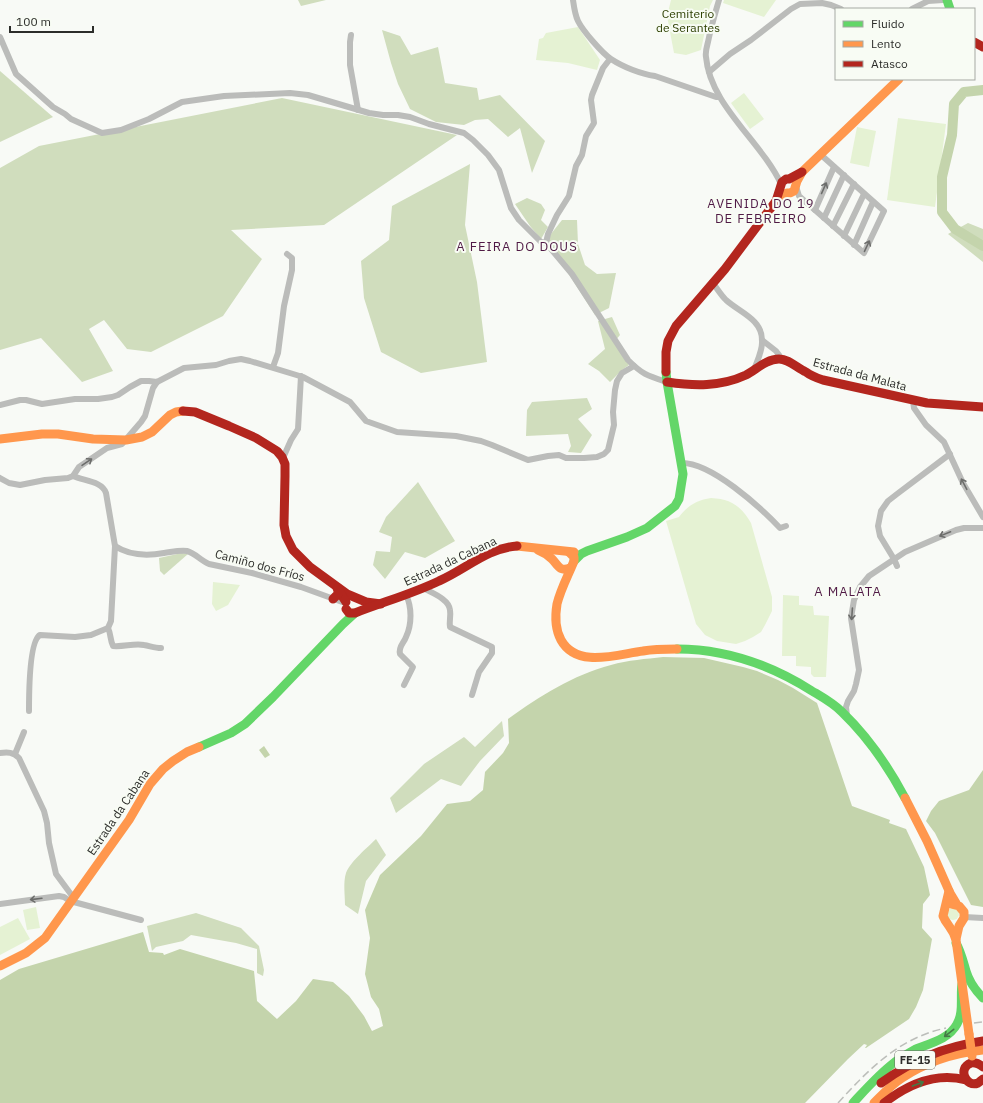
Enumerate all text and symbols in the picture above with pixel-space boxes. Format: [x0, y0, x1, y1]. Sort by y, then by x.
park label: Cemiterio de Serantes [656, 6, 720, 35]
scale bar [10, 8, 93, 34]
legend [835, 8, 975, 80]
text: 100 m [16, 14, 51, 29]
text: Fluido [871, 16, 905, 31]
text: Lento [871, 36, 901, 51]
text: Atasco [871, 56, 908, 71]
one-way arrow [821, 183, 829, 195]
district label: AVENIDA DO 19 DE FEBREIRO [707, 195, 815, 227]
district label: A FEIRA DO DOUS [456, 238, 578, 255]
one-way arrow [864, 240, 871, 252]
street label: Estrada da Malata [811, 354, 909, 394]
one-way arrow [81, 458, 92, 466]
one-way arrow [960, 478, 967, 490]
one-way arrow [940, 531, 952, 539]
street label: Estrada da Cabana [401, 533, 499, 589]
street label: Camiño dos Fríos [213, 546, 307, 584]
district label: A MALATA [814, 583, 882, 600]
one-way arrow [849, 607, 856, 620]
street label: Estrada da Cabana [84, 766, 153, 858]
one-way arrow [30, 895, 43, 903]
one-way arrow [944, 1028, 954, 1037]
road number: FE-15 [895, 1051, 935, 1069]
one-way arrow [911, 1079, 923, 1087]

